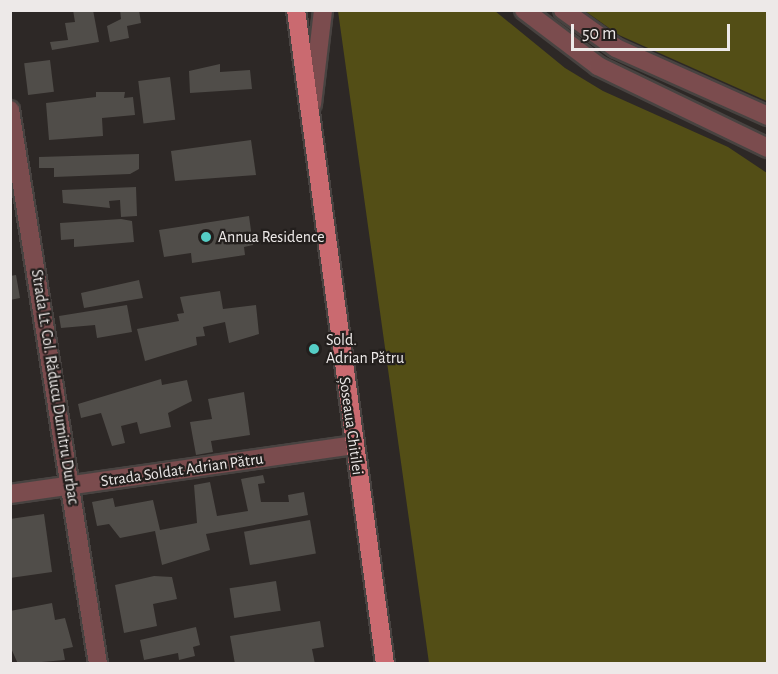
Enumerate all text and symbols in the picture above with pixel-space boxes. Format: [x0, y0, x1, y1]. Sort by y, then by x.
scale bar [574, 12, 733, 50]
text: 50 m [582, 25, 616, 43]
place label: Annua Residence [218, 227, 325, 247]
marker: Annua Residence [199, 230, 213, 244]
street label: Strada Lt. Col. Răducu Dumitru Durbac [27, 268, 83, 506]
place label: Sold. Adrian Pătru [326, 330, 404, 368]
marker: Sold. Adrian Pătru [307, 342, 321, 356]
street label: Șoseaua Chitilei [335, 376, 367, 476]
street label: Strada Soldat Adrian Pătru [99, 449, 265, 491]

